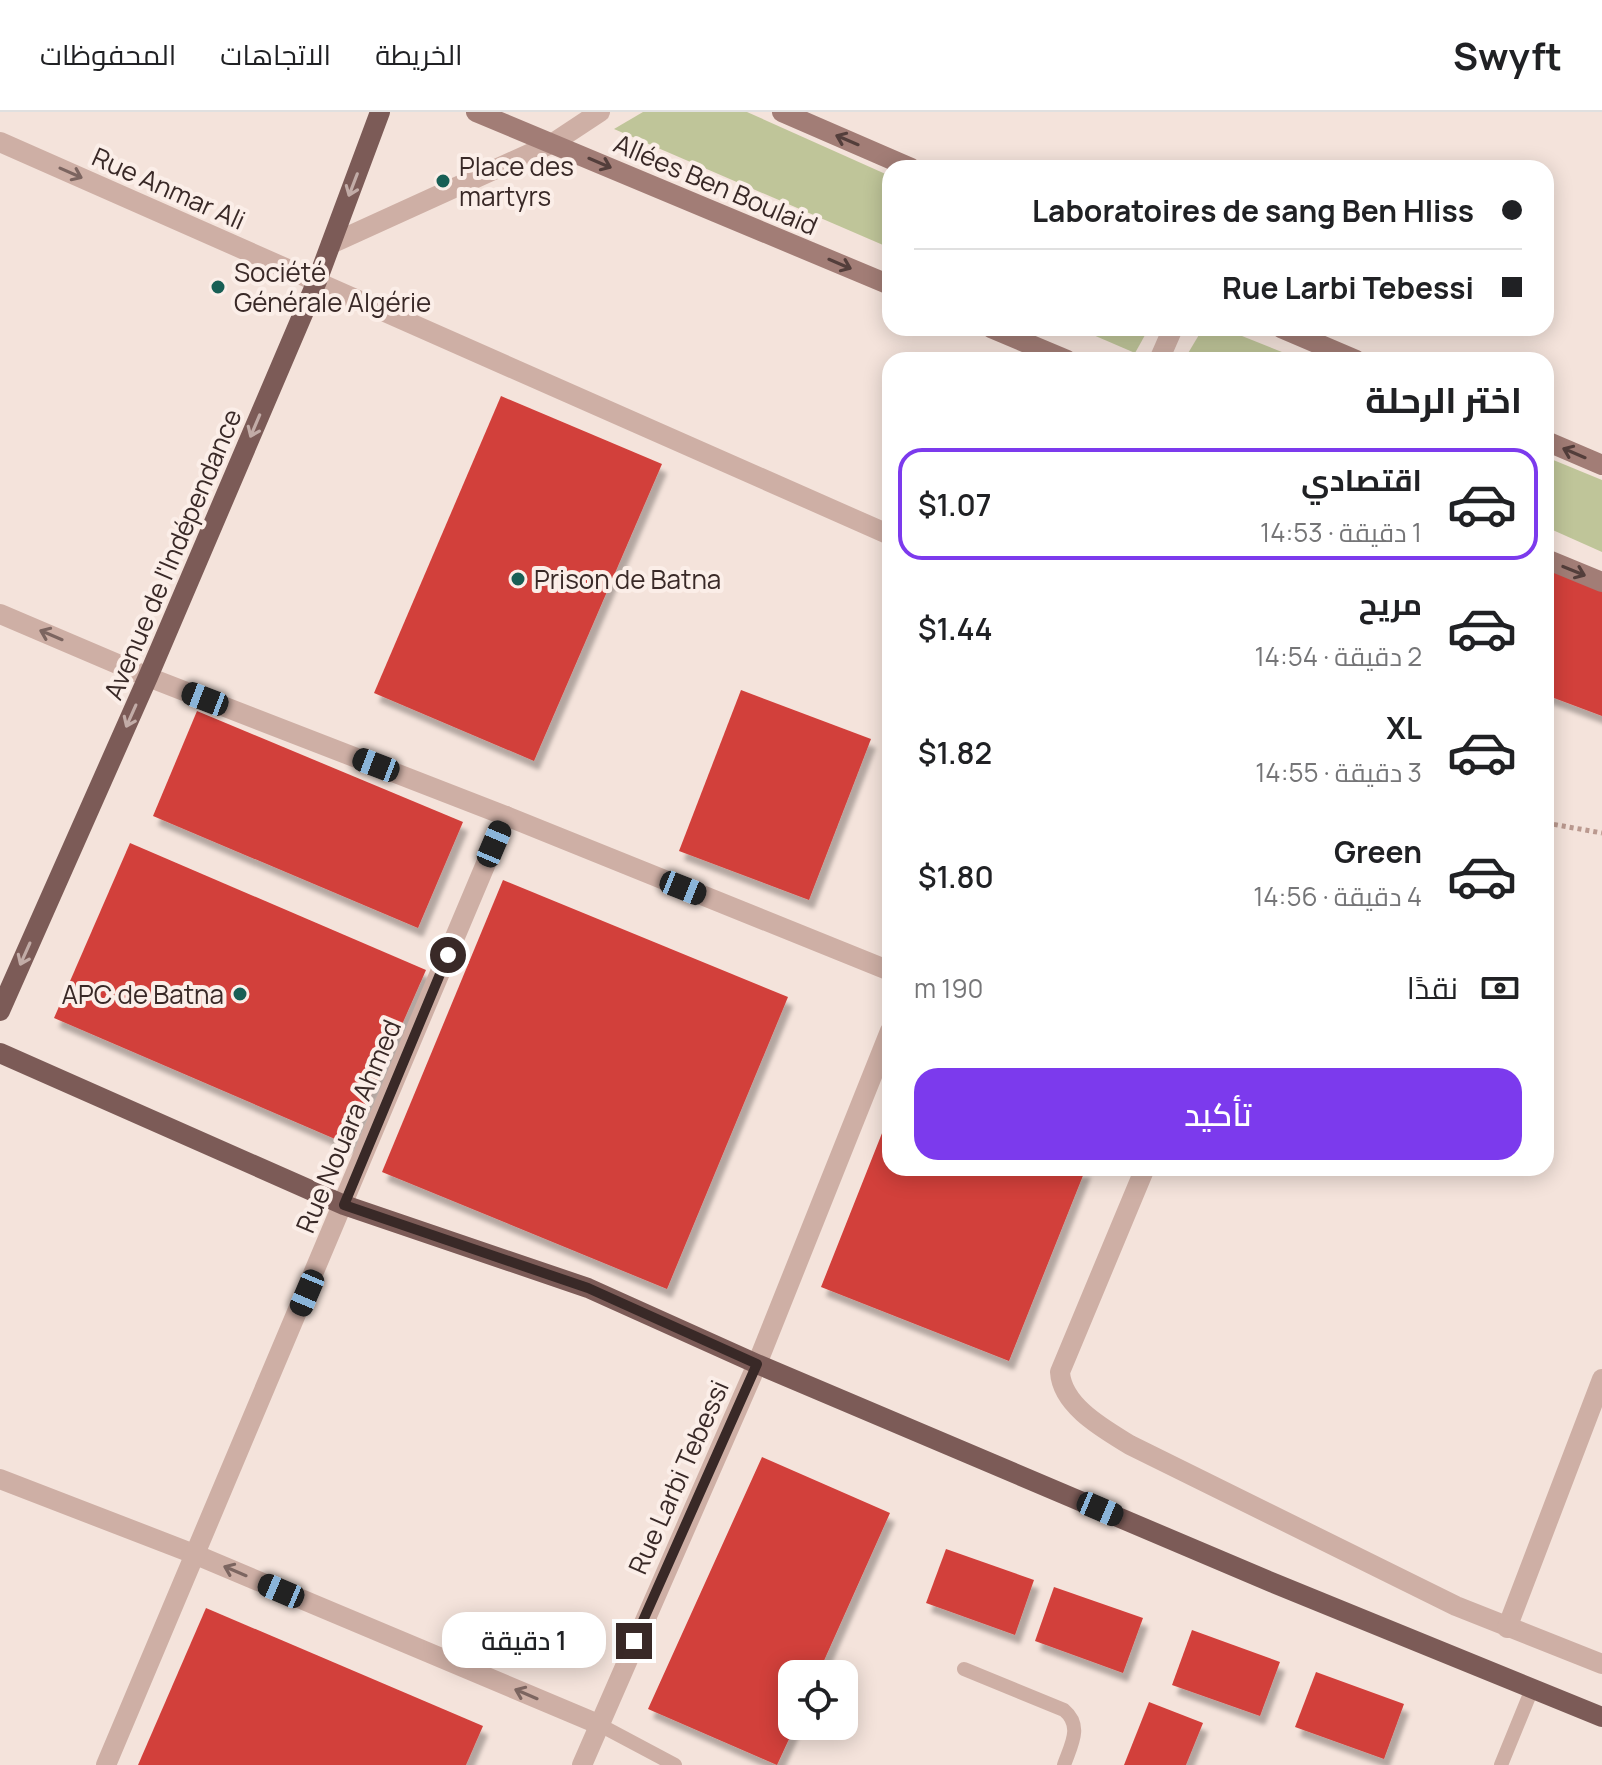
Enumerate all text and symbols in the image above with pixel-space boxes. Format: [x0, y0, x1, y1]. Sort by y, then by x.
text: Swyft [1453, 29, 1562, 81]
text: المحفوظات [40, 35, 176, 73]
text: الاتجاهات [220, 35, 331, 73]
text: الخريطة [375, 35, 463, 73]
street label: Allées Ben Boulaid [609, 125, 823, 243]
one-way arrow [835, 132, 859, 147]
street label: Rue Anmar Ali [87, 138, 251, 238]
place label: Place des martyrs [459, 148, 574, 214]
one-way arrow [587, 157, 612, 172]
one-way arrow [59, 167, 83, 182]
one-way arrow [345, 172, 359, 197]
marker: Place des martyrs [434, 172, 452, 190]
text: Laboratoires de sang Ben Hliss [1032, 190, 1474, 231]
place label: Société Générale Algérie [234, 254, 431, 320]
one-way arrow [827, 258, 852, 273]
text: Rue Larbi Tebessi [1222, 267, 1474, 308]
marker: Société Générale Algérie [209, 278, 227, 296]
text: اختر الرحلة [1365, 375, 1522, 424]
street label: Avenue de l'Indépendance [94, 403, 250, 705]
one-way arrow [247, 413, 262, 438]
one-way arrow [1562, 445, 1587, 460]
text: اقتصادي [1301, 459, 1422, 500]
icon: car [1446, 468, 1518, 540]
text: $1.07 [918, 484, 991, 525]
text: 1 دقيقة · 14:53 [1260, 514, 1422, 550]
place label: Prison de Batna [534, 561, 721, 597]
one-way arrow [1561, 564, 1586, 579]
marker: Prison de Batna [509, 570, 527, 588]
text: مريح [1359, 583, 1422, 624]
icon: car [1446, 592, 1518, 664]
text: $1.44 [918, 608, 993, 649]
one-way arrow [39, 627, 64, 642]
text: 2 دقيقة · 14:54 [1254, 638, 1422, 674]
car [178, 679, 232, 719]
one-way arrow [122, 704, 137, 728]
text: XL [1386, 707, 1422, 748]
icon: car [1446, 716, 1518, 788]
text: $1.82 [918, 732, 992, 773]
car [349, 745, 403, 785]
text: 3 دقيقة · 14:55 [1255, 754, 1422, 790]
car [474, 817, 514, 871]
text: Green [1334, 831, 1422, 872]
icon: car [1446, 840, 1518, 912]
text: $1.80 [918, 856, 994, 897]
car [656, 868, 710, 908]
text: 4 دقيقة · 14:56 [1253, 878, 1422, 914]
route start [430, 937, 466, 973]
one-way arrow [17, 941, 32, 966]
icon: cash [1478, 966, 1522, 1010]
text: نقدًا [1407, 967, 1458, 1008]
text: 190 m [914, 970, 983, 1006]
place label: APC de Batna [62, 976, 224, 1012]
marker: APC de Batna [231, 985, 249, 1003]
street label: Rue Nouara Ahmed [287, 1014, 409, 1238]
button: تأكيد [914, 1068, 1522, 1160]
car [287, 1266, 327, 1320]
street label: Rue Larbi Tebessi [619, 1374, 737, 1580]
car [1073, 1489, 1127, 1529]
one-way arrow [223, 1563, 248, 1578]
car [254, 1571, 308, 1611]
callout: 1 دقيقة [442, 1613, 606, 1669]
text: 1 دقيقة [481, 1622, 567, 1658]
route end [616, 1623, 652, 1659]
map controls [778, 1660, 858, 1740]
button: locate [778, 1660, 858, 1740]
one-way arrow [514, 1686, 539, 1701]

